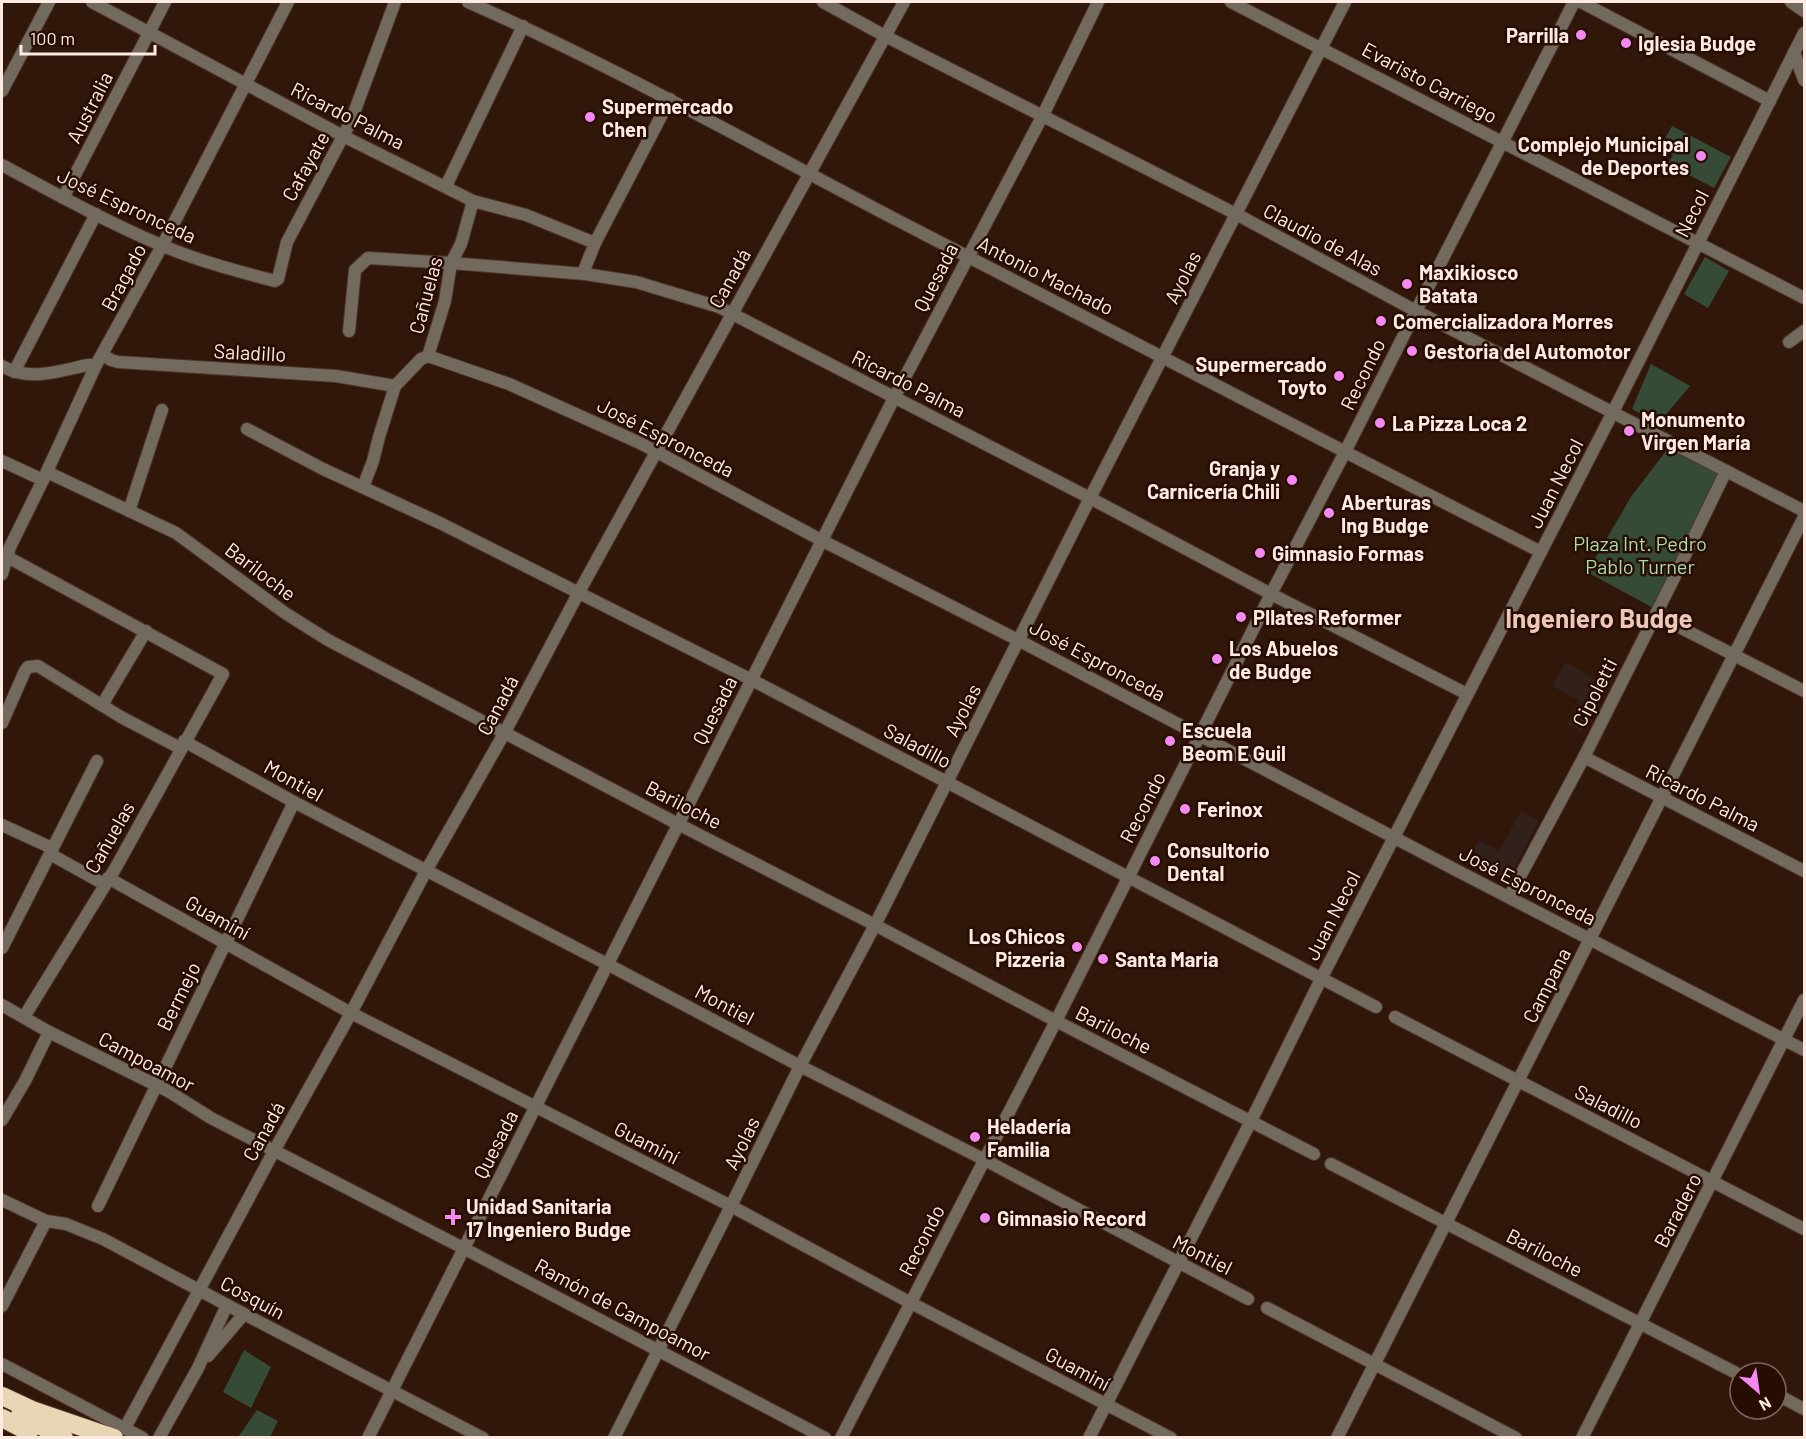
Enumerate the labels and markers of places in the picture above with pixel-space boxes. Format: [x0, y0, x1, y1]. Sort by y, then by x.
place label: Parrilla [1506, 23, 1569, 47]
marker: Parrilla [1574, 28, 1588, 42]
place label: Iglesia Budge [1638, 31, 1756, 55]
marker: Iglesia Budge [1619, 36, 1633, 50]
place label: Supermercado Chen [602, 94, 733, 141]
marker: Supermercado Chen [583, 110, 597, 124]
place label: Complejo Municipal de Deportes [1518, 132, 1689, 179]
marker: Complejo Municipal de Deportes [1694, 149, 1708, 163]
place label: Maxikiosco Batata [1419, 260, 1518, 307]
marker: Maxikiosco Batata [1400, 277, 1414, 291]
place label: Comercializadora Morres [1393, 309, 1613, 333]
marker: Comercializadora Morres [1374, 314, 1388, 328]
place label: Gestoria del Automotor [1424, 339, 1631, 363]
marker: Gestoria del Automotor [1405, 344, 1419, 358]
place label: Supermercado Toyto [1196, 352, 1327, 399]
marker: Supermercado Toyto [1332, 369, 1346, 383]
place label: Monumento Virgen María [1641, 407, 1751, 454]
place label: La Pizza Loca 2 [1392, 411, 1527, 435]
marker: La Pizza Loca 2 [1373, 416, 1387, 430]
marker: Monumento Virgen María [1622, 424, 1636, 438]
place label: Granja y Carnicería Chili [1147, 456, 1280, 503]
marker: Granja y Carnicería Chili [1285, 473, 1299, 487]
place label: Aberturas Ing Budge [1341, 490, 1431, 537]
marker: Aberturas Ing Budge [1322, 506, 1336, 520]
place label: Gimnasio Formas [1272, 541, 1424, 565]
marker: Gimnasio Formas [1253, 546, 1267, 560]
place label: PIlates Reformer [1253, 605, 1402, 629]
marker: PIlates Reformer [1234, 610, 1248, 624]
place label: Los Abuelos de Budge [1229, 636, 1338, 683]
marker: Los Abuelos de Budge [1210, 652, 1224, 666]
place label: Escuela Beom E Guil [1182, 718, 1286, 765]
marker: Escuela Beom E Guil [1163, 734, 1177, 748]
place label: Ferinox [1197, 797, 1263, 821]
marker: Ferinox [1178, 802, 1192, 816]
place label: Consultorio Dental [1167, 838, 1270, 885]
marker: Consultorio Dental [1148, 854, 1162, 868]
place label: Los Chicos Pizzeria [968, 924, 1065, 971]
marker: Los Chicos Pizzeria [1070, 940, 1084, 954]
place label: Santa Maria [1115, 947, 1219, 971]
marker: Santa Maria [1096, 952, 1110, 966]
place label: Heladería Familia [987, 1114, 1071, 1161]
marker: Heladería Familia [968, 1130, 982, 1144]
place label: Unidad Sanitaria 17 Ingeniero Budge [466, 1194, 631, 1241]
place label: Gimnasio Record [997, 1206, 1146, 1230]
marker: Unidad Sanitaria 17 Ingeniero Budge [444, 1208, 462, 1226]
marker: Gimnasio Record [978, 1211, 992, 1225]

